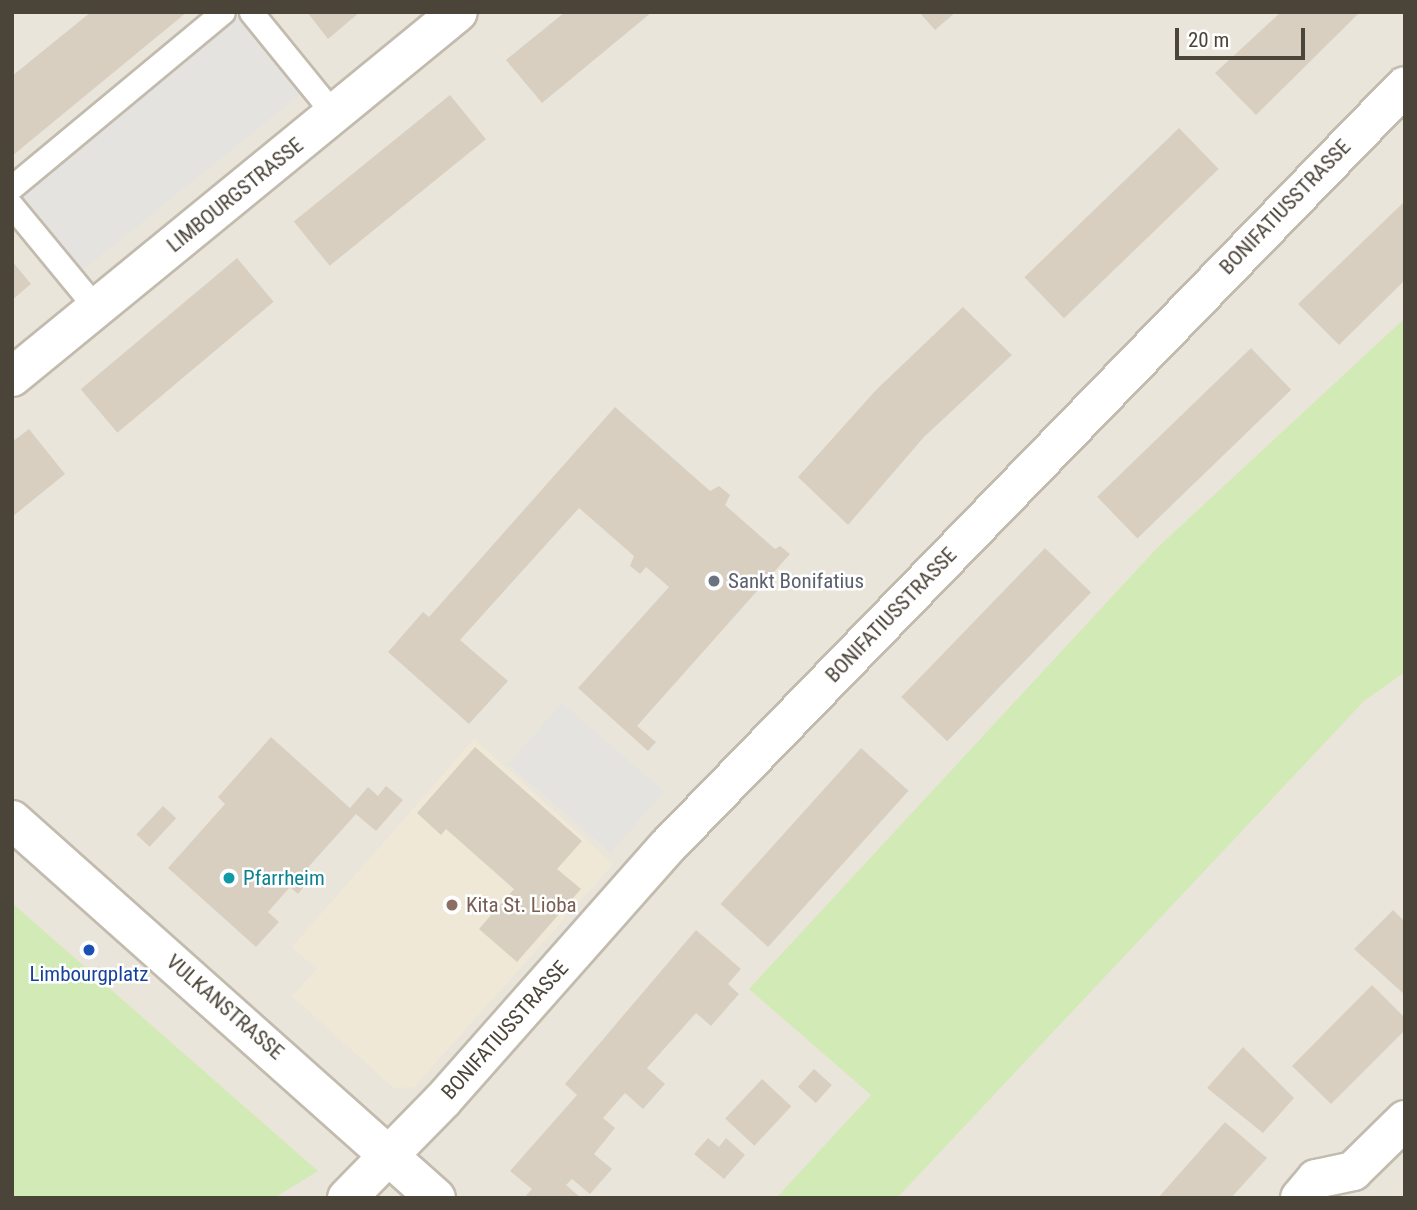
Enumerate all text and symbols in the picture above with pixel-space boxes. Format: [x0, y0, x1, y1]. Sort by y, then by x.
scale bar [1179, 14, 1308, 58]
text: 20 m [1188, 28, 1229, 52]
street label: LIMBOURGSTRASSE [162, 132, 308, 258]
street label: BONIFATIUSSTRASSE [1214, 134, 1356, 280]
street label: BONIFATIUSSTRASSE [820, 542, 962, 688]
place label: Sankt Bonifatius [728, 568, 864, 594]
marker: Sankt Bonifatius [706, 573, 722, 589]
place label: Pfarrheim [243, 865, 325, 891]
marker: Pfarrheim [221, 870, 237, 886]
place label: Kita St. Lioba [466, 892, 577, 918]
marker: Kita St. Lioba [444, 897, 460, 913]
marker: Limbourgplatz [81, 942, 97, 958]
street label: VULKANSTRASSE [161, 949, 289, 1065]
street label: BONIFATIUSSTRASSE [436, 956, 574, 1104]
place label: Limbourgplatz [30, 961, 148, 987]

